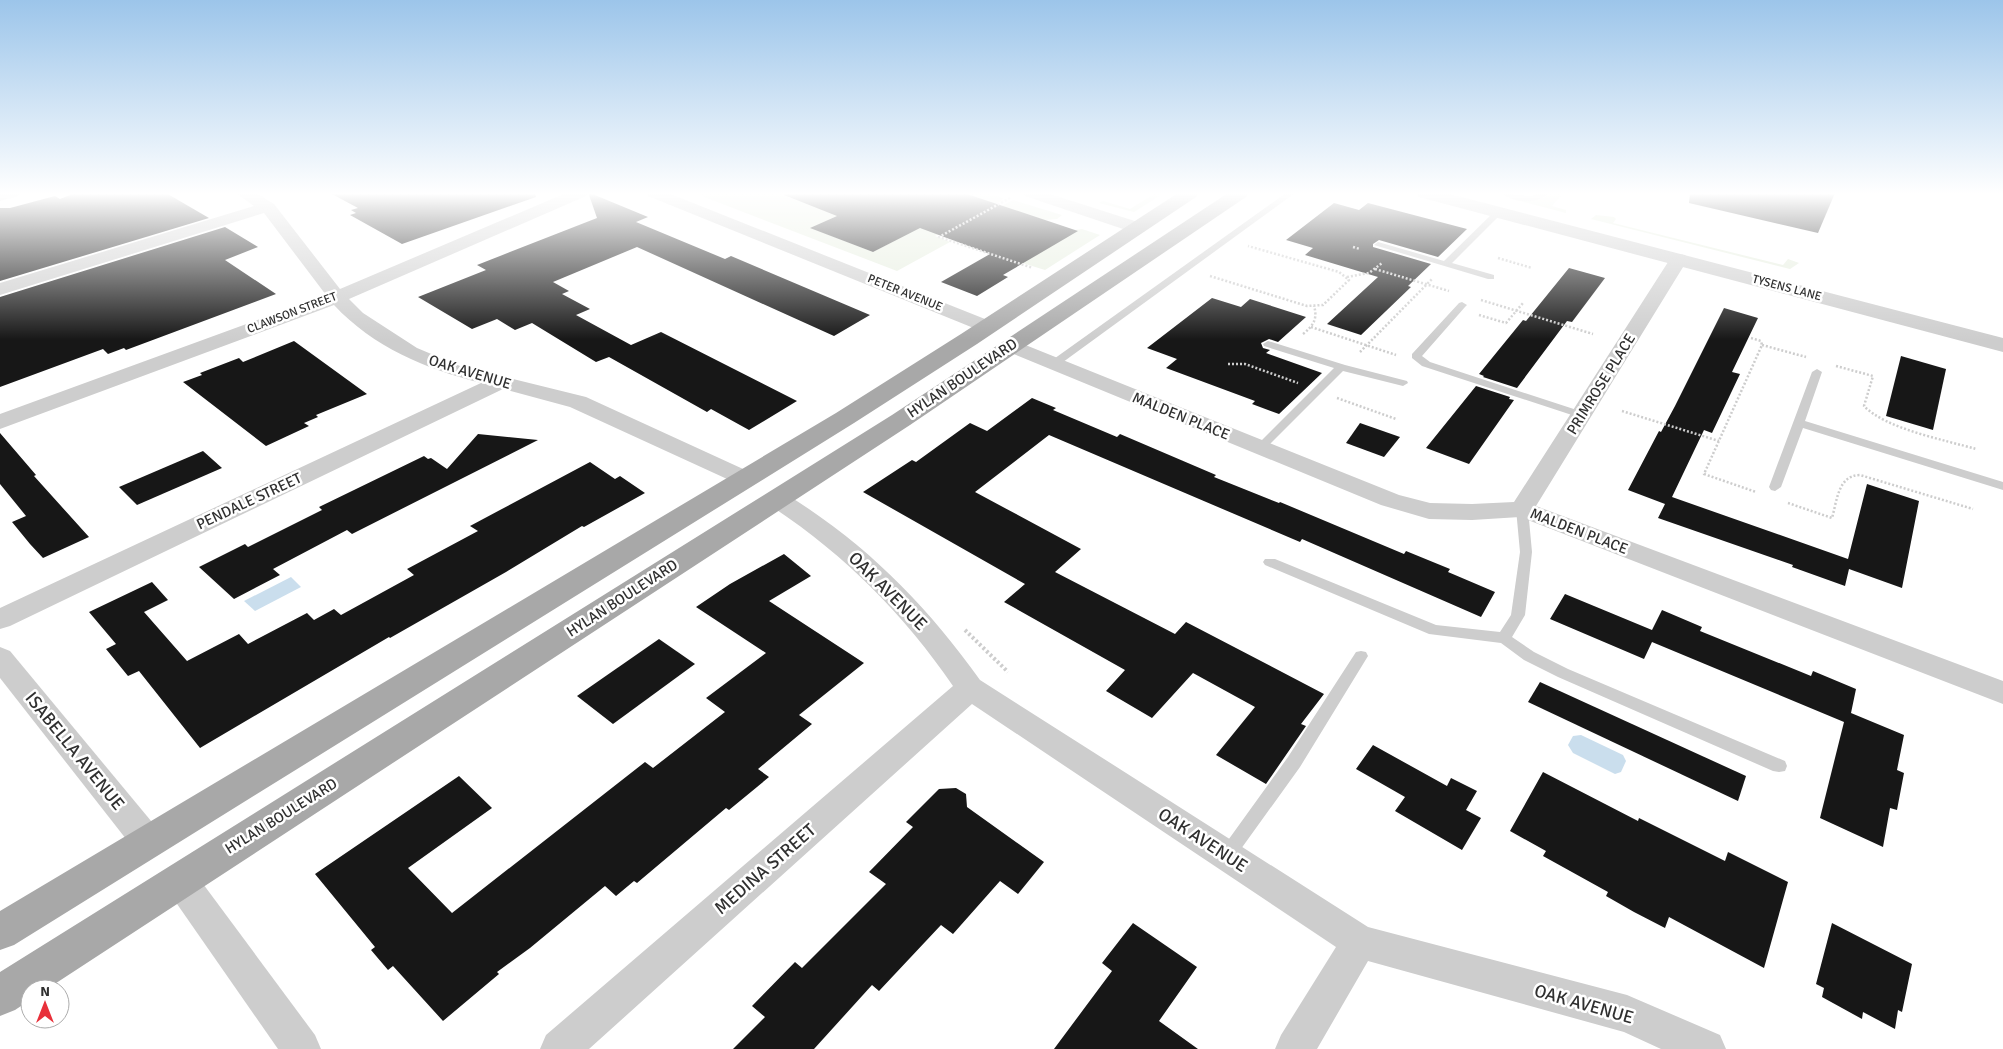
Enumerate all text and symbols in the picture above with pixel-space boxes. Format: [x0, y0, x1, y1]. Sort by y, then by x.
street label: PETER AVENUE [865, 271, 945, 315]
street label: TYSENS LANE [1751, 272, 1823, 304]
street label: CLAWSON STREET [245, 289, 339, 337]
street label: PRIMROSE PLACE [1563, 330, 1639, 438]
street label: HYLAN BOULEVARD [904, 335, 1020, 421]
street label: OAK AVENUE [427, 351, 513, 393]
street label: MALDEN PLACE [1130, 388, 1232, 444]
street label: PENDALE STREET [194, 468, 305, 533]
street label: MALDEN PLACE [1528, 504, 1630, 558]
street label: OAK AVENUE [844, 547, 932, 635]
street label: HYLAN BOULEVARD [563, 555, 681, 641]
street label: ISABELLA AVENUE [21, 687, 129, 815]
street label: HYLAN BOULEVARD [222, 774, 340, 858]
street label: OAK AVENUE [1154, 803, 1252, 877]
street label: MEDINA STREET [710, 819, 820, 919]
north arrow [20, 979, 70, 1029]
street label: OAK AVENUE [1532, 979, 1636, 1029]
text: N [40, 983, 50, 1000]

